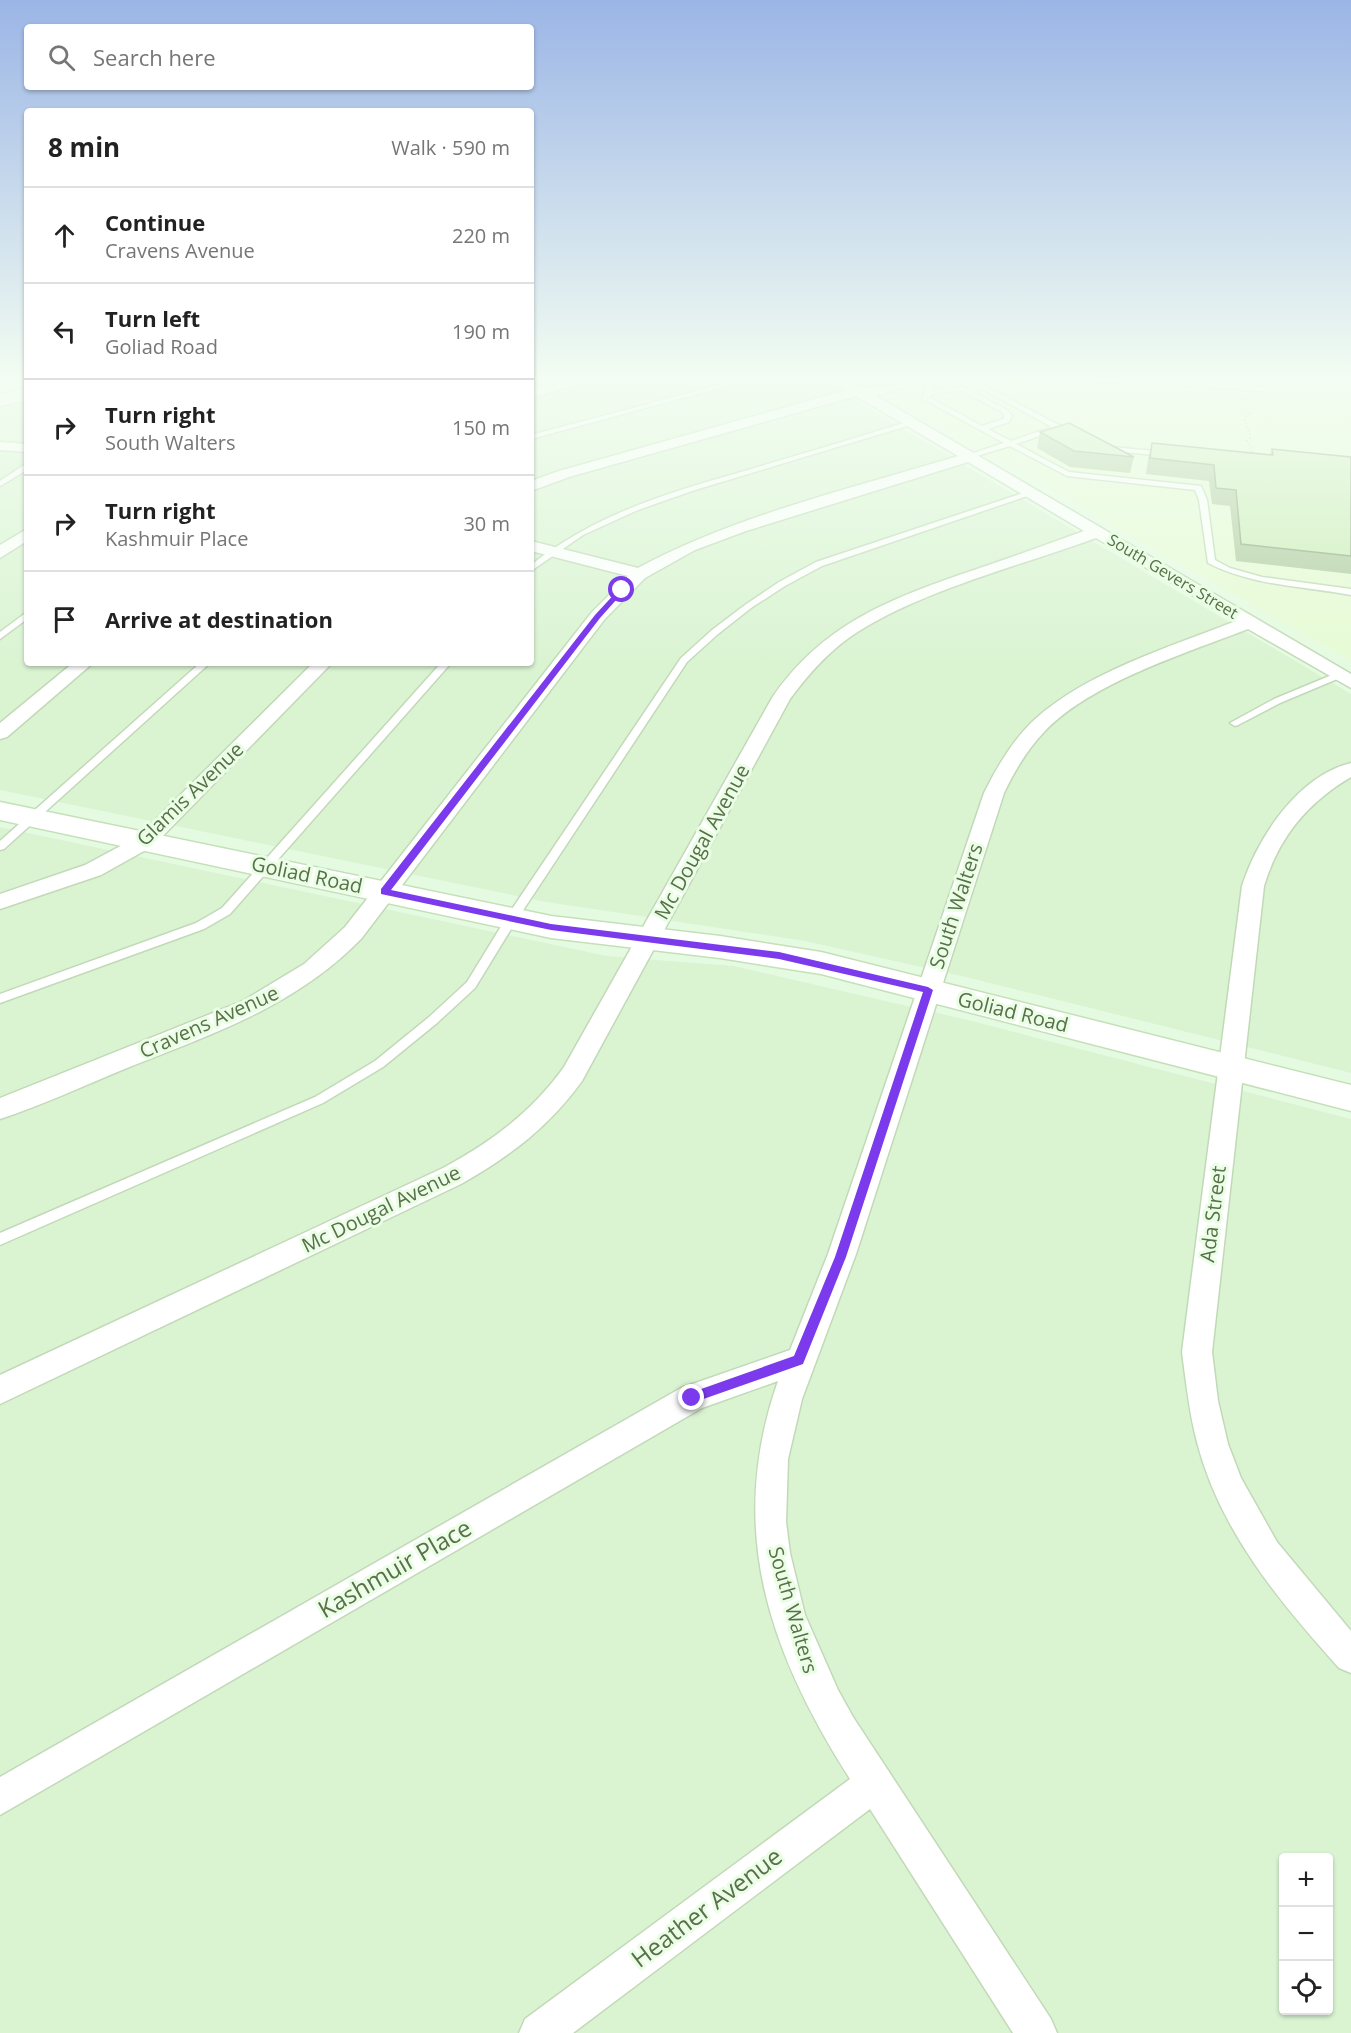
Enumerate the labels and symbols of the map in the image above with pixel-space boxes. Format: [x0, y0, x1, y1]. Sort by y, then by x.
street label: South Gevers Street [1104, 528, 1243, 624]
route start [608, 576, 634, 602]
street label: Glamis Avenue [130, 736, 249, 851]
street label: Mc Dougal Avenue [648, 759, 755, 924]
street label: South Walters [923, 840, 989, 972]
street label: Goliad Road [249, 850, 365, 899]
street label: Cravens Avenue [135, 979, 283, 1064]
street label: Goliad Road [955, 985, 1071, 1038]
street label: Mc Dougal Avenue [297, 1158, 465, 1259]
street label: Ada Street [1193, 1164, 1232, 1264]
route end [678, 1384, 704, 1410]
street label: Kashmuir Place [312, 1510, 477, 1625]
street label: South Walters [763, 1543, 824, 1676]
street label: Heather Avenue [624, 1839, 788, 1974]

